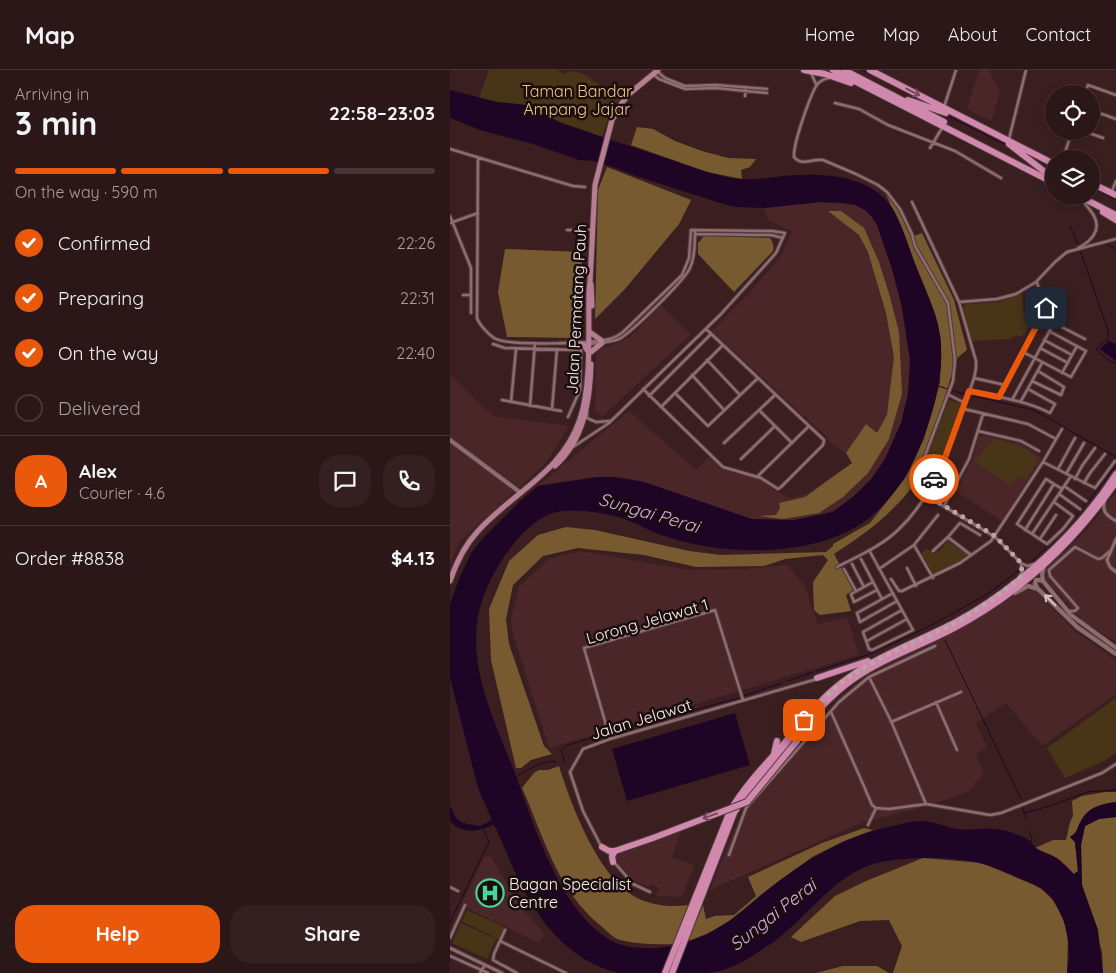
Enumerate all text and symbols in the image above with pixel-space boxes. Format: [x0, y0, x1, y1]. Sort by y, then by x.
text: Map [25, 20, 75, 50]
text: Home [805, 23, 855, 46]
text: Map [883, 23, 920, 46]
text: About [948, 23, 998, 46]
text: Contact [1026, 23, 1091, 46]
park label: Taman Bandar Ampang Jajar [522, 81, 632, 119]
text: Arriving in [15, 84, 89, 104]
map controls [1045, 85, 1100, 205]
button: locate [1045, 85, 1100, 140]
one-way arrow [905, 88, 920, 97]
text: 22:58–23:03 [329, 101, 435, 125]
text: 3 min [15, 103, 97, 143]
button: layers [1045, 150, 1100, 205]
text: On the way · 590 m [15, 182, 158, 202]
street label: Jalan Permatang Pauh [562, 223, 590, 395]
icon: check [15, 229, 43, 257]
text: Confirmed [58, 231, 151, 255]
text: 22:26 [397, 233, 435, 253]
icon: check [15, 284, 43, 312]
text: Preparing [58, 286, 144, 310]
pin [1025, 287, 1067, 329]
text: 22:31 [400, 288, 435, 308]
icon: home [1032, 294, 1060, 322]
icon: check [15, 339, 43, 367]
text: On the way [58, 341, 159, 365]
text: 22:40 [396, 343, 435, 363]
text: Delivered [58, 396, 141, 420]
courier [909, 454, 959, 504]
button: chat [319, 455, 371, 507]
button: phone [383, 455, 435, 507]
text: Alex [79, 459, 117, 483]
icon: car [920, 465, 948, 493]
text: A [35, 469, 47, 493]
text: Courier · 4.6 [79, 483, 165, 503]
water label: Sungai Perai [596, 487, 704, 538]
text: Order #8838 [15, 546, 124, 570]
text: $4.13 [391, 546, 435, 570]
street label: Lorong Jelawat 1 [584, 594, 710, 648]
one-way arrow [1043, 594, 1056, 606]
street label: Jalan Jelawat [588, 694, 694, 744]
pin [783, 699, 825, 741]
icon: bag [790, 706, 818, 734]
one-way arrow [703, 812, 718, 822]
water label: Sungai Perai [725, 872, 822, 956]
place label: Bagan Specialist Centre [509, 874, 632, 912]
hospital icon: Bagan Specialist Centre [475, 878, 505, 908]
button: Help [15, 905, 220, 963]
button: Share [230, 905, 435, 963]

